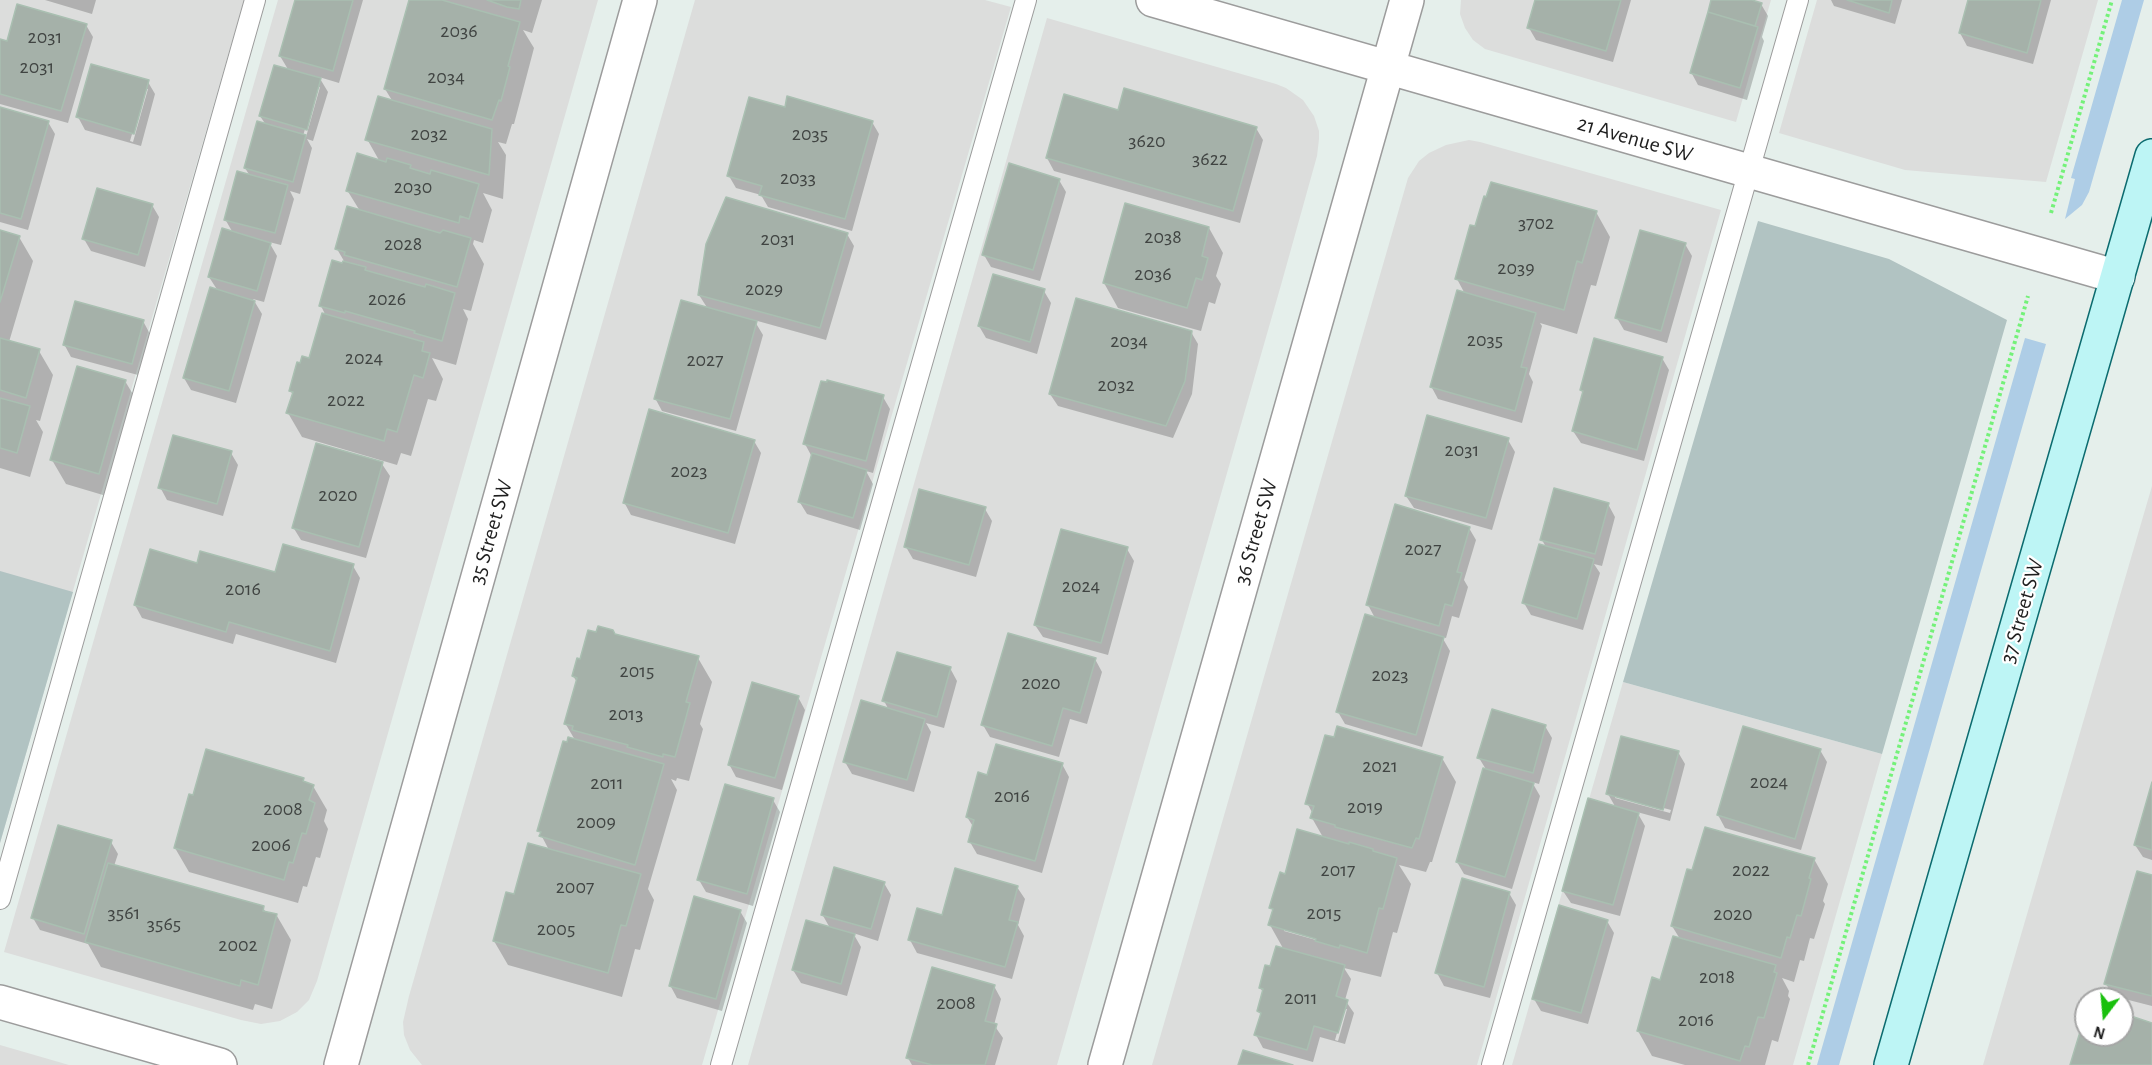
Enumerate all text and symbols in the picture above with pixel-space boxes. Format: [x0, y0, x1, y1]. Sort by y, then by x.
house number: 2036 [440, 19, 478, 43]
house number: 2031 [28, 25, 62, 49]
house number: 2031 [20, 55, 54, 79]
house number: 2034 [427, 65, 465, 89]
street label: 21 Avenue SW [1574, 110, 1696, 168]
house number: 2032 [411, 122, 447, 146]
house number: 2035 [792, 122, 828, 146]
house number: 3620 [1128, 129, 1166, 153]
house number: 3622 [1192, 147, 1228, 171]
house number: 2033 [780, 166, 816, 190]
house number: 2030 [394, 175, 432, 199]
house number: 3702 [1518, 211, 1554, 235]
house number: 2038 [1144, 225, 1182, 249]
house number: 2031 [761, 227, 795, 251]
house number: 2028 [384, 232, 422, 256]
house number: 2039 [1497, 256, 1535, 280]
house number: 2036 [1134, 262, 1172, 286]
house number: 2029 [745, 277, 783, 301]
house number: 2026 [368, 287, 406, 311]
house number: 2035 [1467, 328, 1503, 352]
house number: 2034 [1110, 329, 1148, 353]
house number: 2024 [345, 346, 383, 370]
house number: 2027 [686, 348, 724, 372]
house number: 2032 [1098, 373, 1134, 397]
house number: 2022 [327, 388, 365, 412]
house number: 2031 [1445, 438, 1479, 462]
house number: 2023 [671, 459, 707, 483]
street label: 36 Street SW [1228, 476, 1284, 588]
street label: 35 Street SW [464, 477, 518, 587]
house number: 2020 [318, 483, 358, 507]
house number: 2027 [1404, 537, 1442, 561]
street label: 37 Street SW [1995, 556, 2049, 666]
house number: 2024 [1062, 574, 1100, 598]
house number: 2016 [225, 577, 261, 601]
house number: 2015 [620, 659, 654, 683]
house number: 2023 [1372, 663, 1408, 687]
house number: 2020 [1021, 671, 1061, 695]
house number: 2013 [609, 702, 643, 726]
house number: 2021 [1362, 754, 1398, 778]
house number: 2024 [1750, 770, 1788, 794]
house number: 2011 [590, 771, 624, 795]
house number: 2016 [994, 784, 1030, 808]
house number: 2019 [1347, 795, 1383, 819]
house number: 2008 [263, 797, 303, 821]
house number: 2009 [576, 810, 616, 834]
house number: 2006 [251, 833, 291, 857]
house number: 2017 [1321, 858, 1355, 882]
house number: 2022 [1732, 858, 1770, 882]
house number: 2007 [556, 875, 594, 899]
house number: 3561 [108, 901, 140, 925]
house number: 2015 [1307, 901, 1341, 925]
house number: 2020 [1713, 902, 1753, 926]
house number: 3565 [147, 912, 181, 936]
house number: 2005 [537, 917, 575, 941]
house number: 2002 [218, 933, 258, 957]
house number: 2018 [1699, 965, 1735, 989]
house number: 2011 [1284, 986, 1318, 1010]
north arrow [2074, 987, 2134, 1047]
house number: 2008 [936, 991, 976, 1015]
house number: 2016 [1678, 1008, 1714, 1032]
text: N [2092, 1023, 2107, 1042]

